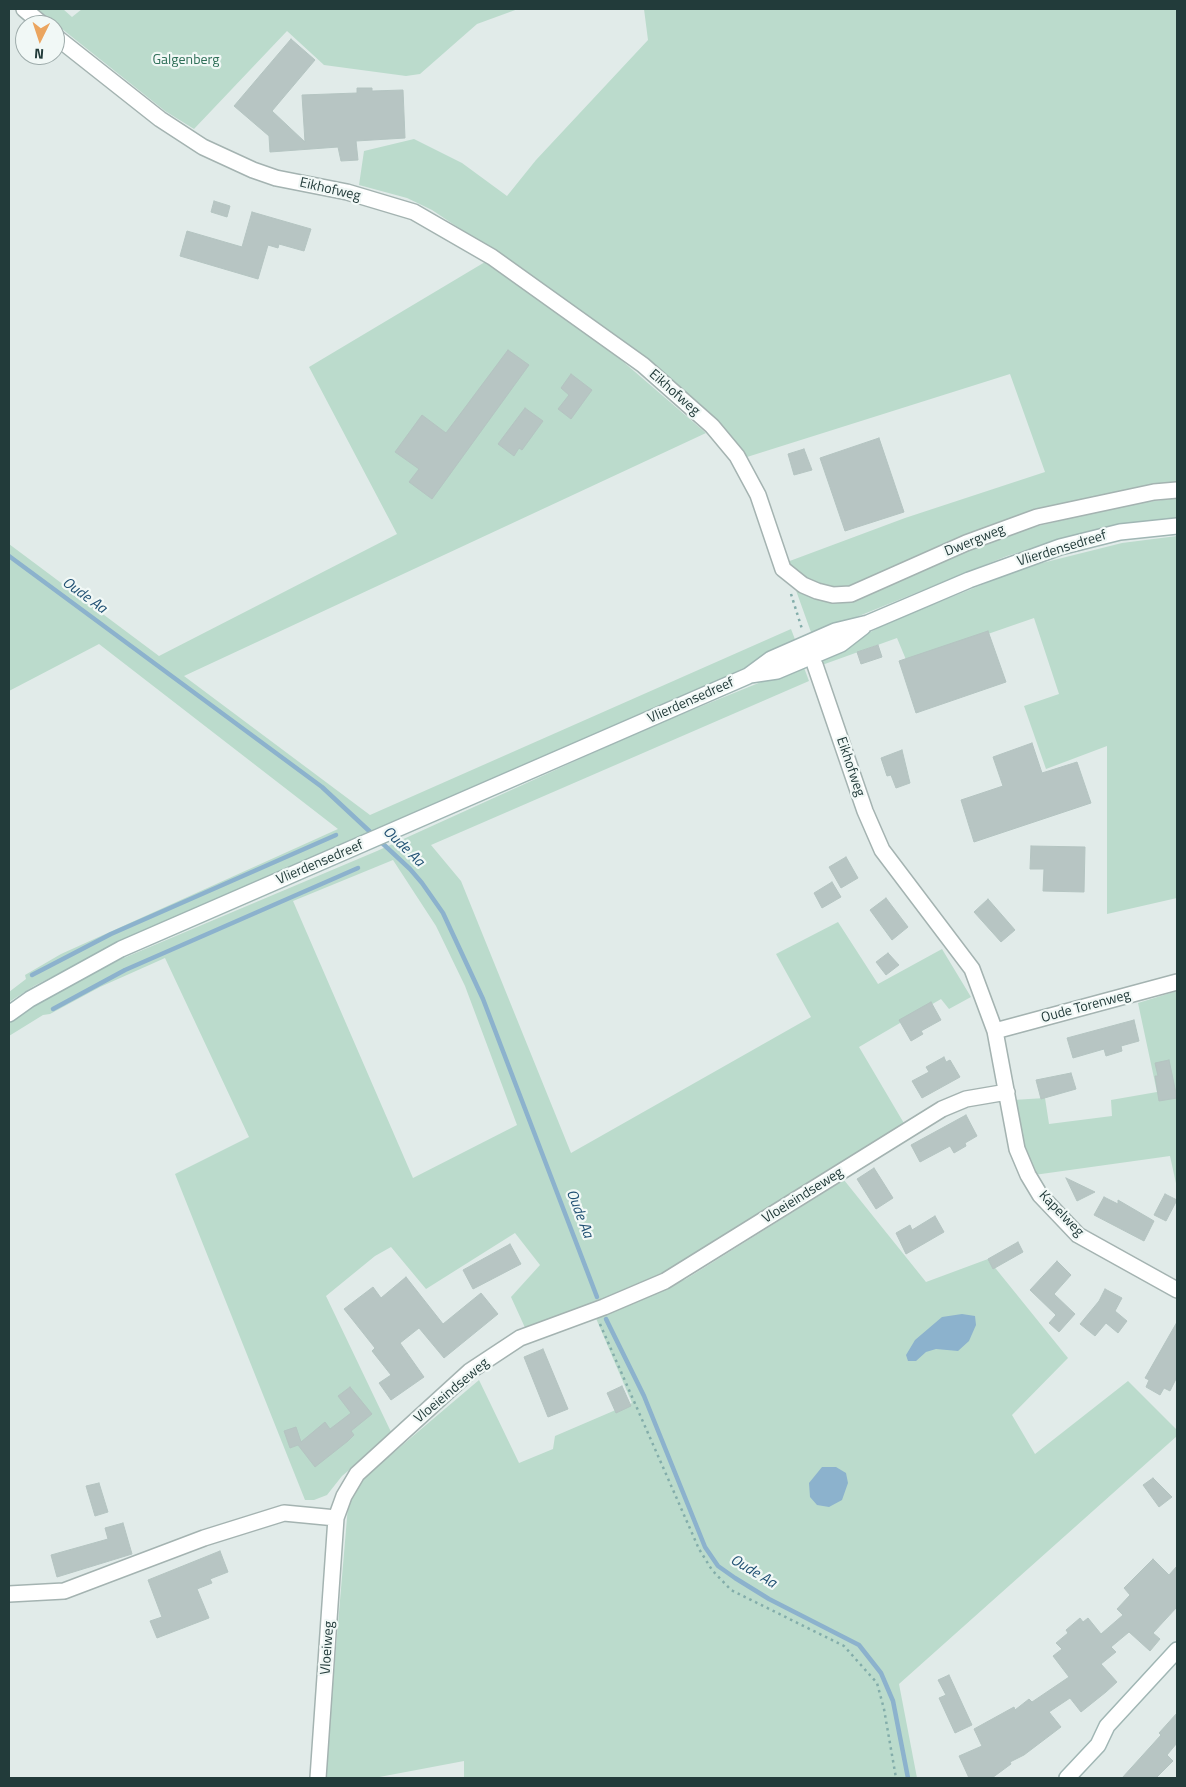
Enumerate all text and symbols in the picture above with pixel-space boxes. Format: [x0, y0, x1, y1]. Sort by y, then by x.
north arrow [15, 15, 65, 65]
text: N [33, 44, 45, 65]
park label: Galgenberg [152, 53, 220, 69]
street label: Eikhofweg [298, 175, 362, 205]
street label: Eikhofweg [645, 366, 703, 420]
street label: Dwergweg [942, 521, 1008, 561]
street label: Vlierdensedreef [1015, 527, 1109, 571]
water label: Oude Aa [58, 574, 110, 618]
street label: Vlierdensedreef [645, 674, 737, 728]
street label: Eikhofweg [832, 735, 868, 799]
water label: Oude Aa [379, 823, 427, 871]
street label: Vlierdensedreef [274, 837, 366, 889]
street label: Oude Torenweg [1039, 987, 1133, 1027]
street label: Vloeieindseweg [759, 1164, 847, 1228]
water label: Oude Aa [562, 1187, 596, 1241]
street label: Kapelweg [1035, 1187, 1087, 1241]
street label: Vloeieindseweg [411, 1355, 493, 1427]
water label: Oude Aa [727, 1551, 779, 1593]
street label: Vloeiweg [318, 1621, 338, 1675]

